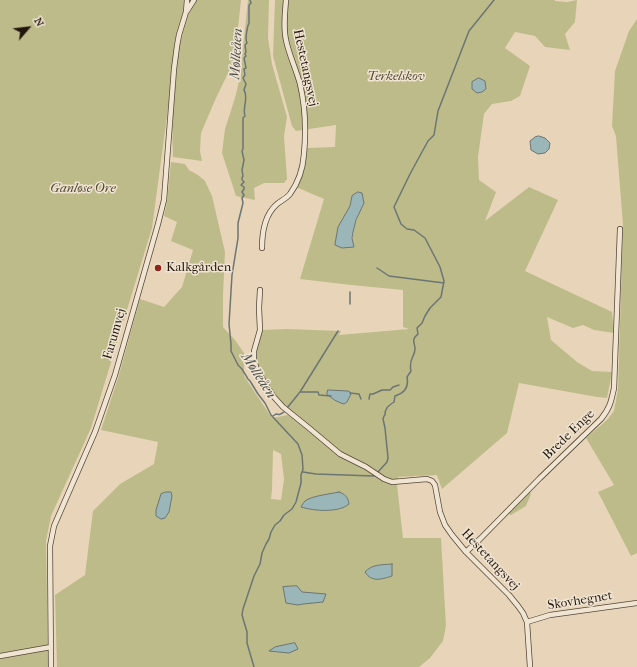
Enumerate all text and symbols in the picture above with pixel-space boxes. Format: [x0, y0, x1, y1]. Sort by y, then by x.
north arrow [8, 8, 48, 48]
text: N [31, 15, 47, 29]
water label: Mølleåen [227, 28, 247, 80]
street label: Hestetangsvej [289, 28, 321, 108]
park label: Terkelskov [367, 69, 425, 85]
park label: Ganløse Ore [50, 181, 116, 197]
place label: Kalkgården [166, 260, 231, 276]
marker: Kalkgården [153, 263, 163, 273]
street label: Farumvej [100, 307, 130, 361]
water label: Mølleåen [237, 350, 279, 402]
street label: Brede Enge [540, 407, 598, 463]
street label: Hestetangsvej [458, 526, 522, 594]
street label: Skovhegnet [547, 588, 613, 614]

